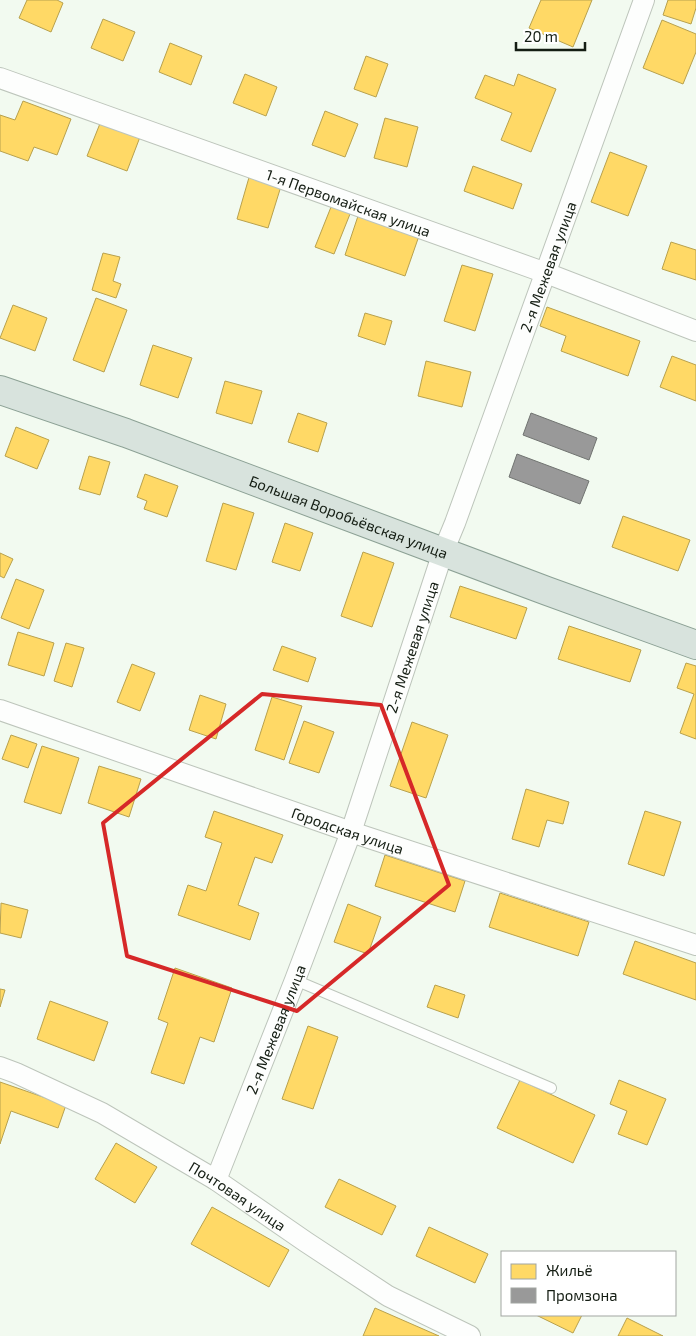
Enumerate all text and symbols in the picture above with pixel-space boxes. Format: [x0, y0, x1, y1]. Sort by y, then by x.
scale bar [516, 20, 585, 52]
text: 20 m [524, 27, 558, 45]
street label: 1-я Первомайская улица [264, 165, 433, 240]
street label: 2-я Межевая улица [516, 199, 580, 334]
street label: Большая Воробьёвская улица [247, 471, 450, 562]
street label: 2-я Межевая улица [382, 579, 442, 715]
street label: Городская улица [289, 803, 406, 858]
street label: 2-я Межевая улица [242, 962, 309, 1097]
street label: Почтовая улица [186, 1157, 290, 1235]
legend [501, 1251, 676, 1316]
text: Жильё [546, 1261, 593, 1279]
text: Промзона [546, 1286, 618, 1304]

